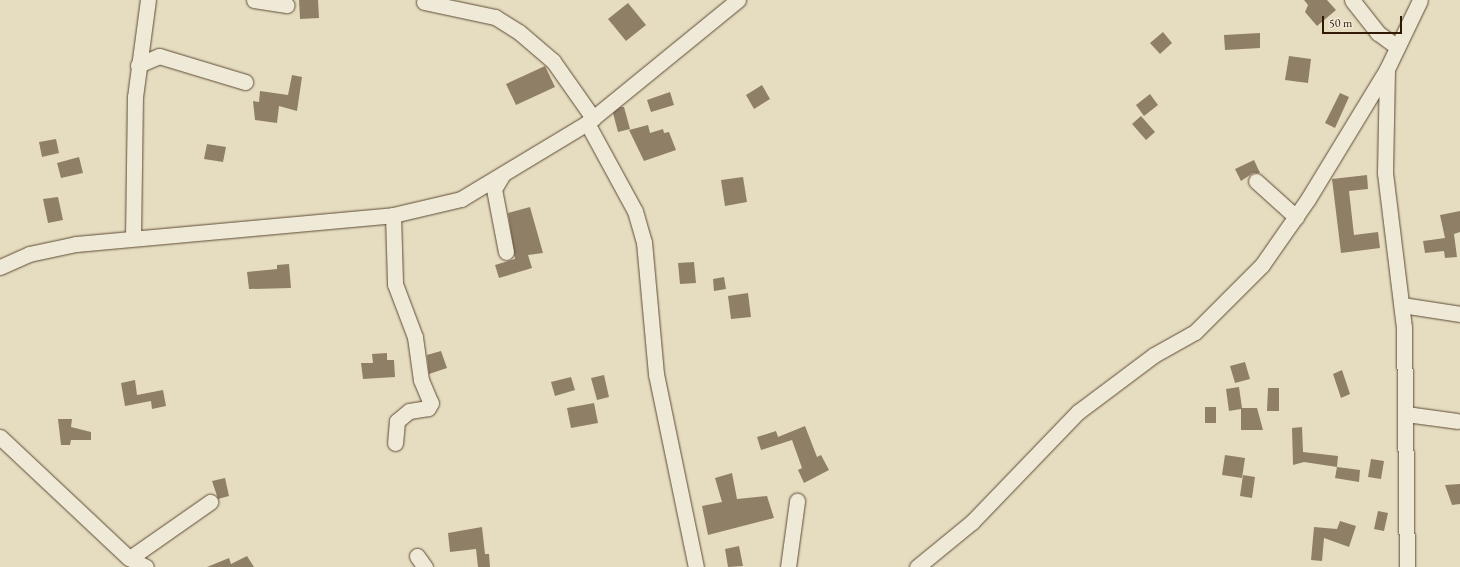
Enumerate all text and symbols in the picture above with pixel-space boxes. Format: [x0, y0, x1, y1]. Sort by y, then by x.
scale bar [1324, 8, 1404, 34]
text: 50 m [1329, 15, 1352, 31]

